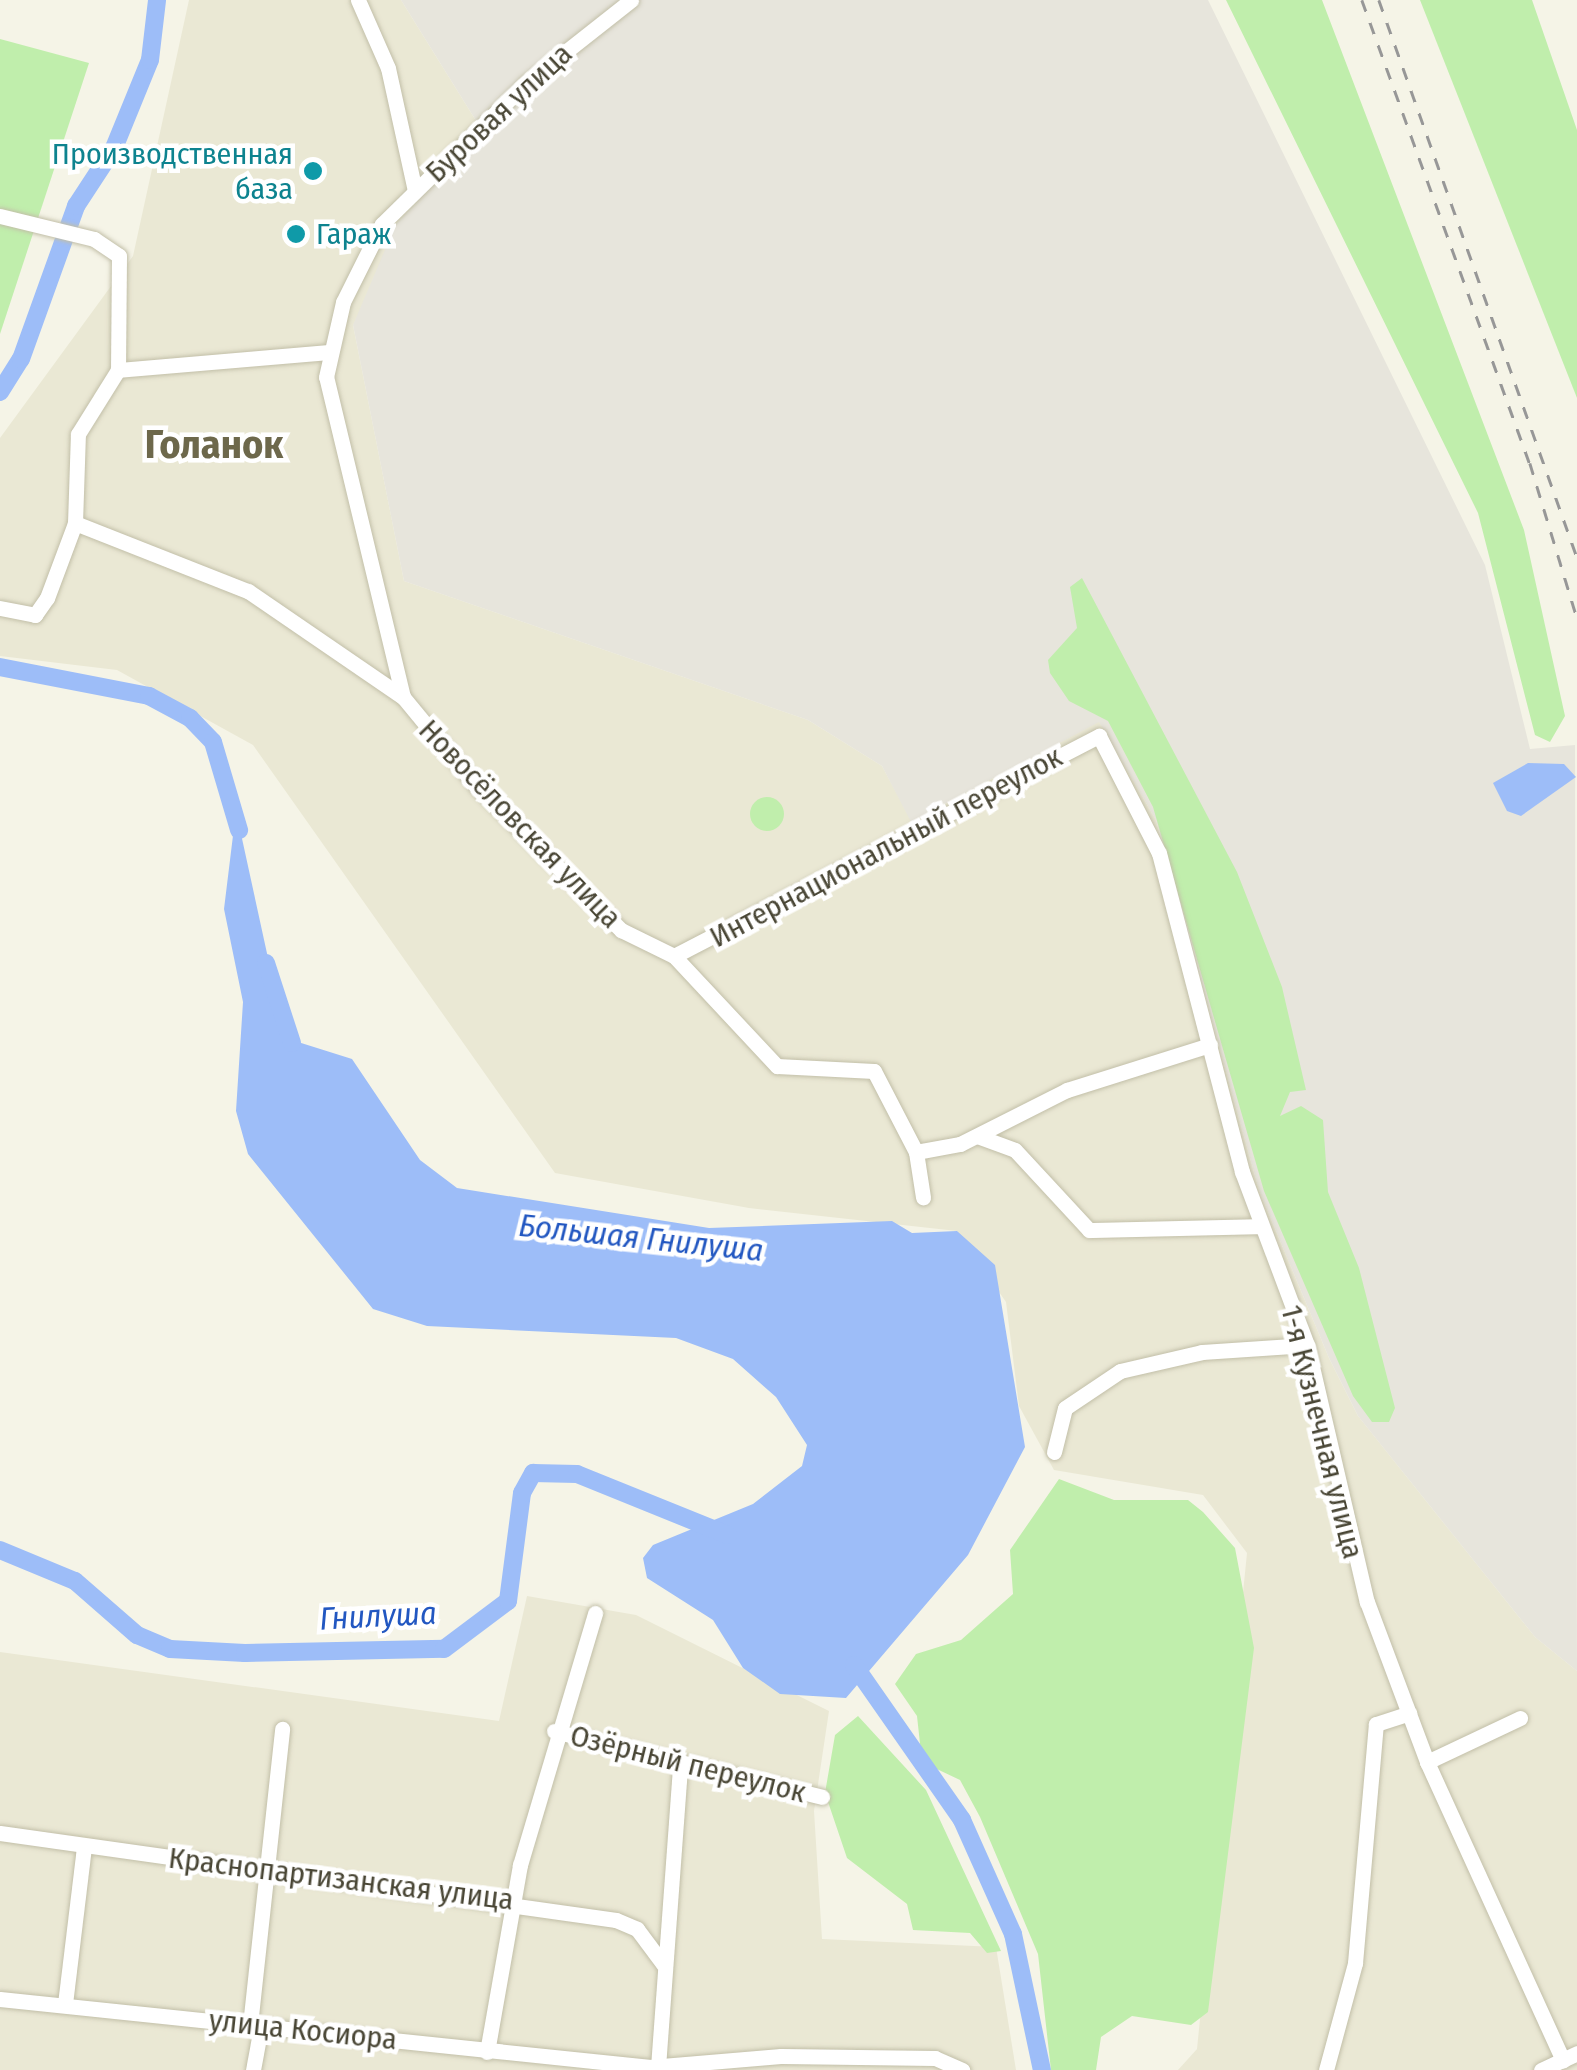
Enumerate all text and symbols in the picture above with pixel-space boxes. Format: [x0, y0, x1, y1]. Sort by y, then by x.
street label: Буровая улица [418, 36, 580, 190]
place label: Производственная база [52, 136, 293, 206]
marker: Производственная база [302, 160, 324, 182]
place label: Гараж [316, 216, 391, 252]
marker: Гараж [285, 223, 307, 245]
district label: Голанок [145, 421, 283, 469]
street label: Новосёловская улица [411, 712, 629, 936]
street label: Интернациональный переулок [704, 739, 1068, 955]
water label: Большая Гнилуша [517, 1206, 765, 1270]
street label: 1-я Кузнечная улица [1273, 1302, 1371, 1562]
water label: Гнилуша [318, 1594, 438, 1638]
street label: Озёрный переулок [567, 1717, 809, 1811]
street label: Краснопартизанская улица [167, 1840, 515, 1918]
street label: улица Косиора [207, 2002, 399, 2058]

